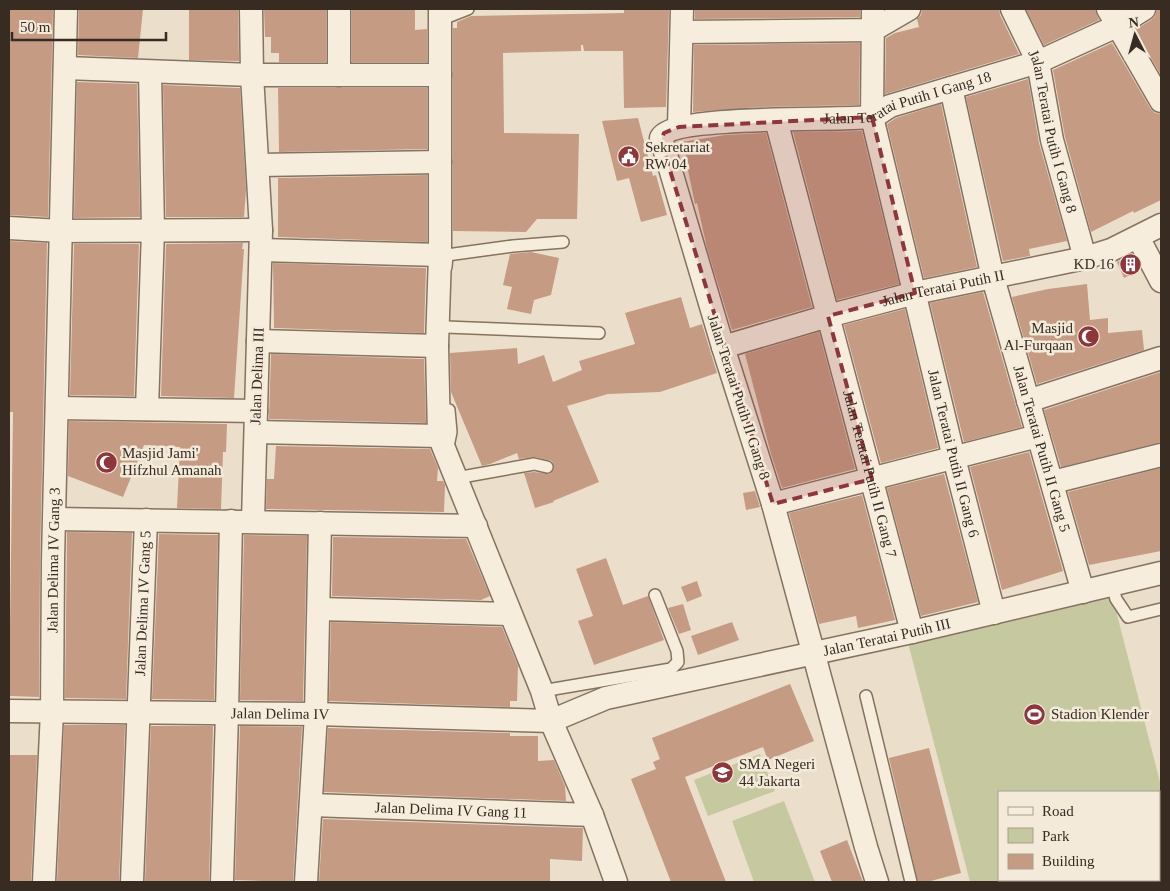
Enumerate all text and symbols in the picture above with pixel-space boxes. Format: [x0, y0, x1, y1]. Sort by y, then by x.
scale bar [12, 10, 166, 42]
north arrow [1110, 10, 1160, 60]
text: N [1128, 15, 1140, 31]
text: 50 m [20, 19, 51, 35]
street label: Jalan Teratai Putih I Gang 8 [1025, 47, 1080, 215]
street label: Jalan Teratai Putih I Gang 18 [823, 68, 993, 127]
place label: Sekretariat RW 04 [645, 139, 711, 172]
public building icon: Sekretariat RW 04 [617, 144, 641, 168]
building icon: KD 16 [1118, 252, 1142, 276]
place label: KD 16 [1074, 256, 1114, 272]
street label: Jalan Teratai Putih II [880, 267, 1006, 309]
street label: Jalan Teratai Putih II Gang 8 [705, 313, 773, 481]
place label: Masjid Al-Furqaan [1004, 320, 1073, 353]
mosque icon: Masjid Al-Furqaan [1077, 325, 1101, 349]
street label: Jalan Delima III [247, 327, 267, 425]
street label: Jalan Teratai Putih II Gang 5 [1010, 363, 1073, 534]
street label: Jalan Teratai Putih II Gang 6 [925, 368, 982, 539]
street label: Jalan Teratai Putih II Gang 7 [840, 388, 900, 560]
place label: Masjid Jami' Hifzhul Amanah [122, 445, 222, 478]
mosque icon: Masjid Jami' Hifzhul Amanah [94, 450, 118, 474]
street label: Jalan Delima IV Gang 3 [45, 487, 63, 633]
street label: Jalan Delima IV Gang 5 [132, 530, 154, 676]
street label: Jalan Teratai Putih III [822, 615, 952, 659]
sports icon: Stadion Klender [1023, 702, 1047, 726]
street label: Jalan Delima IV [231, 705, 330, 722]
place label: Stadion Klender [1051, 706, 1149, 722]
place label: SMA Negeri 44 Jakarta [739, 756, 815, 789]
school or university icon: SMA Negeri 44 Jakarta [711, 761, 735, 785]
legend [998, 791, 1160, 881]
street label: Jalan Delima IV Gang 11 [374, 799, 527, 821]
text: Road [1042, 803, 1074, 819]
text: Park [1042, 828, 1070, 844]
text: Building [1042, 853, 1095, 869]

